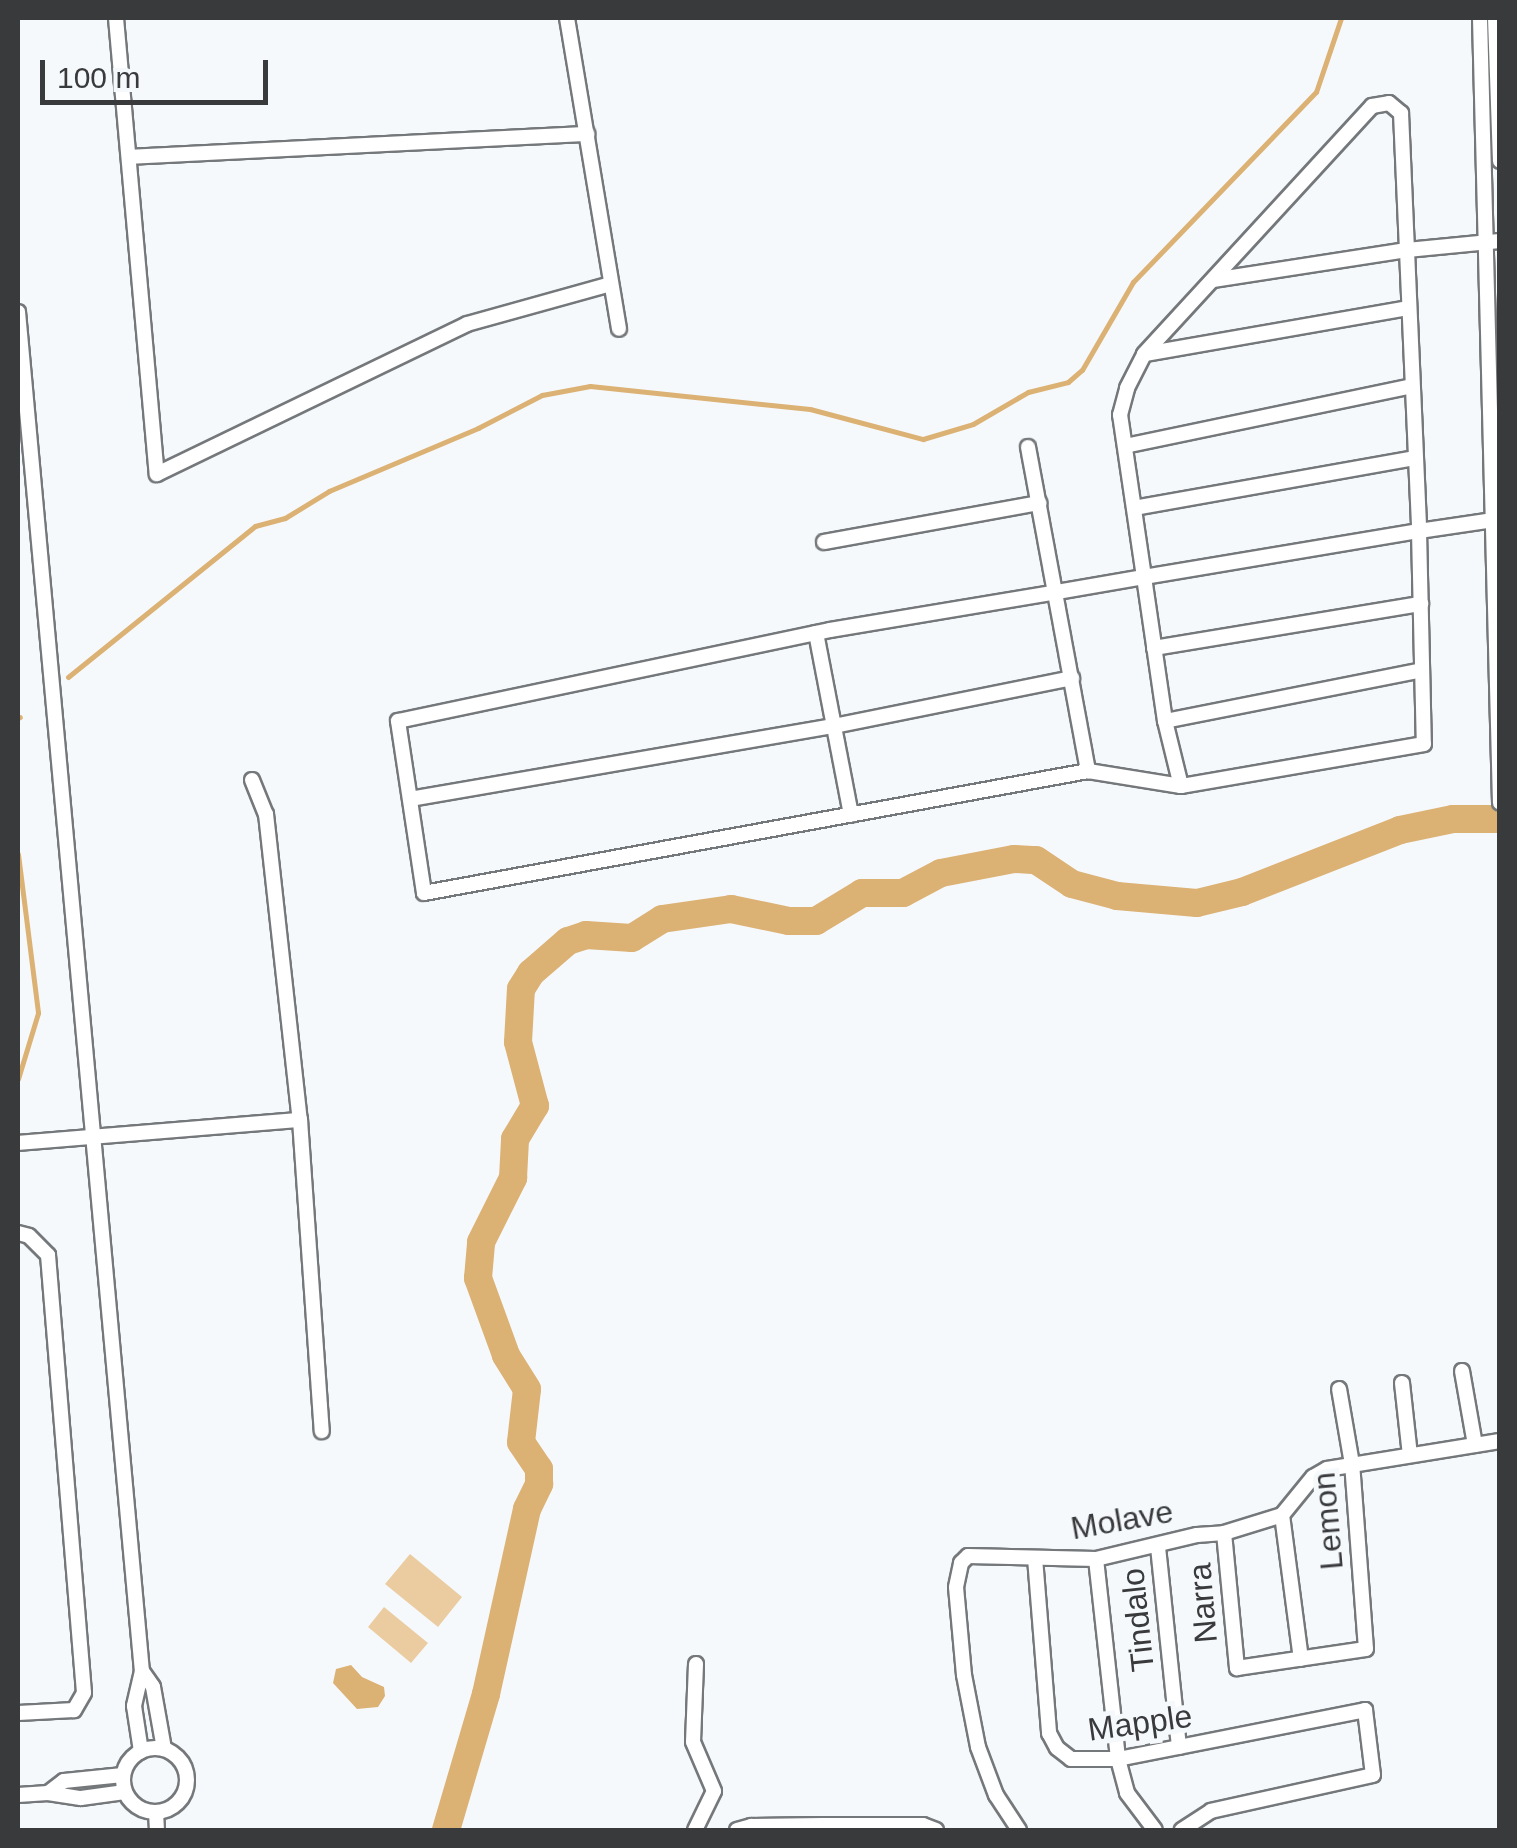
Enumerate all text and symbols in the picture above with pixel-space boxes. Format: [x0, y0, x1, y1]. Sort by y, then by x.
scale bar [45, 40, 272, 102]
text: 100 m [57, 61, 140, 94]
street label: Lemon [1305, 1471, 1351, 1571]
street label: Molave [1068, 1492, 1176, 1548]
street label: Narra [1180, 1561, 1226, 1645]
street label: Tindalo [1113, 1566, 1163, 1674]
street label: Mapple [1085, 1697, 1195, 1749]

